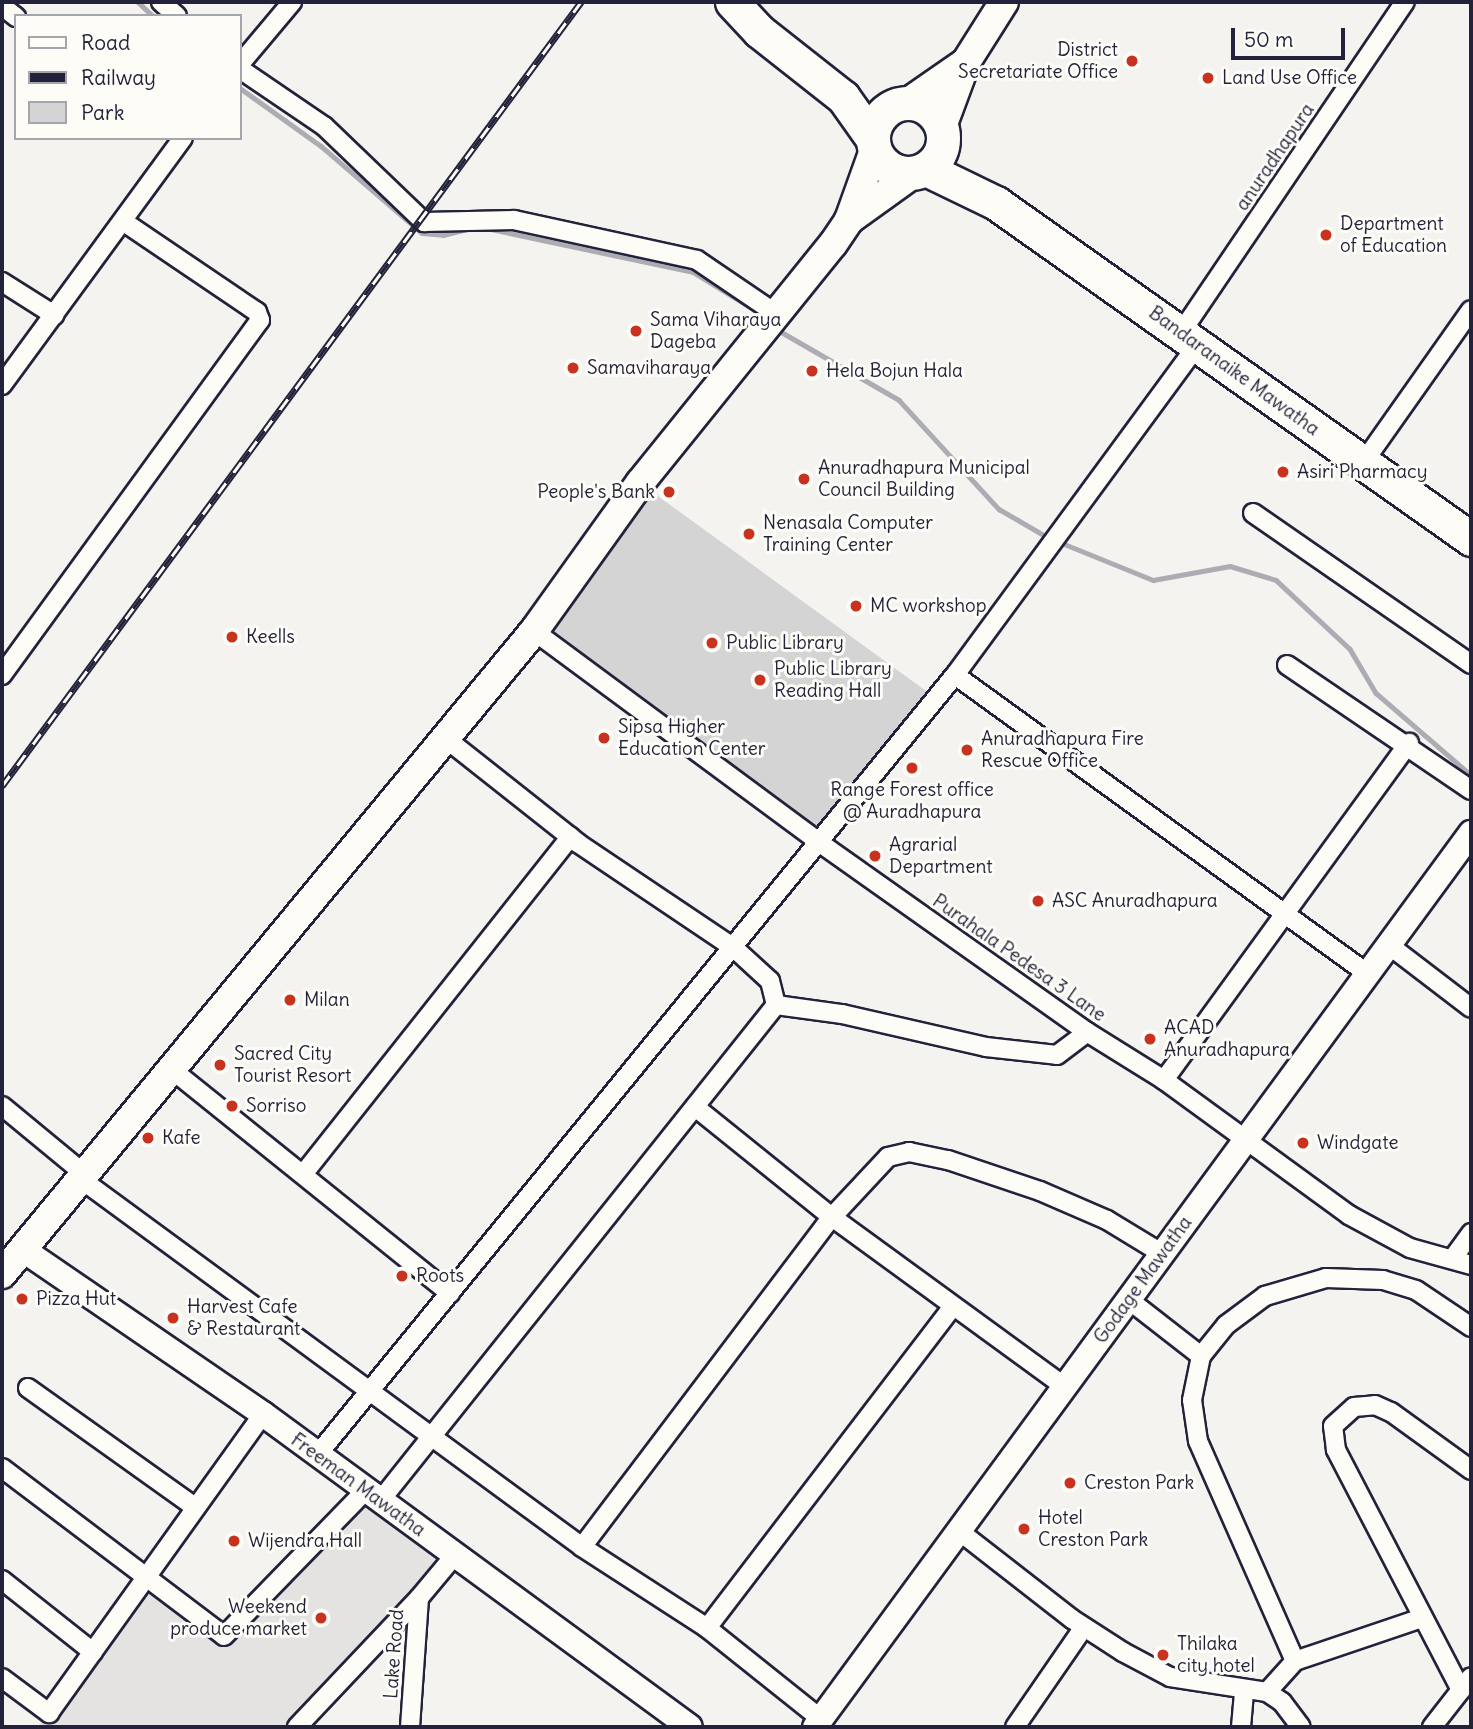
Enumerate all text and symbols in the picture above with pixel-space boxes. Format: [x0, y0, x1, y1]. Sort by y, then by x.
legend [14, 14, 242, 140]
scale bar [1235, 14, 1349, 58]
text: 50 m [1244, 26, 1293, 53]
text: Road [81, 29, 130, 56]
place label: District Secretariate Office [958, 39, 1118, 83]
marker: District Secretariate Office [1124, 53, 1140, 69]
text: Railway [81, 64, 156, 91]
place label: Land Use Office [1222, 67, 1357, 89]
marker: Land Use Office [1200, 70, 1216, 86]
text: Park [81, 99, 124, 126]
street label: anuradhapura [1231, 99, 1319, 215]
place label: Department of Education [1340, 213, 1447, 257]
marker: Department of Education [1318, 227, 1334, 243]
street label: Bandaranaike Mawatha [1144, 301, 1324, 441]
place label: Sama Viharaya Dageba [650, 309, 781, 353]
marker: Sama Viharaya Dageba [628, 323, 644, 339]
place label: Samaviharaya [587, 357, 711, 379]
marker: Samaviharaya [565, 360, 581, 376]
place label: Hela Bojun Hala [826, 360, 963, 382]
marker: Hela Bojun Hala [804, 363, 820, 379]
place label: Anuradhapura Municipal Council Building [818, 457, 1030, 501]
place label: Asiri Pharmacy [1297, 461, 1427, 483]
marker: Asiri Pharmacy [1275, 464, 1291, 480]
marker: Anuradhapura Municipal Council Building [796, 471, 812, 487]
place label: People's Bank [537, 481, 655, 503]
marker: People's Bank [661, 484, 677, 500]
place label: Nenasala Computer Training Center [763, 512, 933, 556]
marker: Nenasala Computer Training Center [741, 526, 757, 542]
place label: MC workshop [870, 595, 987, 617]
marker: MC workshop [848, 598, 864, 614]
place label: Keells [246, 626, 295, 648]
marker: Keells [224, 629, 240, 645]
place label: Public Library [726, 632, 844, 654]
marker: Public Library [704, 635, 720, 651]
place label: Public Library Reading Hall [774, 658, 892, 702]
marker: Public Library Reading Hall [752, 672, 768, 688]
place label: Sipsa Higher Education Center [618, 716, 766, 760]
place label: Anuradhapura Fire Rescue Office [981, 728, 1144, 772]
marker: Sipsa Higher Education Center [596, 730, 612, 746]
marker: Anuradhapura Fire Rescue Office [959, 742, 975, 758]
marker: Range Forest office @ Auradhapura [904, 760, 920, 776]
place label: Range Forest office @ Auradhapura [830, 779, 994, 823]
place label: Agrarial Department [889, 834, 993, 878]
marker: Agrarial Department [867, 848, 883, 864]
street label: Purahala Pedesa 3 Lane [928, 890, 1110, 1026]
place label: ASC Anuradhapura [1052, 890, 1218, 912]
marker: ASC Anuradhapura [1030, 893, 1046, 909]
place label: Milan [304, 989, 350, 1011]
marker: Milan [282, 992, 298, 1008]
place label: ACAD Anuradhapura [1164, 1017, 1290, 1061]
marker: ACAD Anuradhapura [1142, 1031, 1158, 1047]
place label: Sacred City Tourist Resort [234, 1043, 351, 1087]
marker: Sacred City Tourist Resort [212, 1057, 228, 1073]
place label: Sorriso [246, 1095, 306, 1117]
marker: Sorriso [224, 1098, 240, 1114]
place label: Kafe [162, 1127, 200, 1149]
marker: Kafe [140, 1130, 156, 1146]
place label: Windgate [1317, 1132, 1399, 1154]
marker: Windgate [1295, 1135, 1311, 1151]
street label: Godage Mawatha [1089, 1212, 1197, 1348]
place label: Roots [416, 1265, 464, 1287]
marker: Roots [394, 1268, 410, 1284]
place label: Pizza Hut [36, 1288, 116, 1310]
marker: Pizza Hut [14, 1291, 30, 1307]
place label: Harvest Cafe & Restaurant [187, 1296, 301, 1340]
marker: Harvest Cafe & Restaurant [165, 1310, 181, 1326]
street label: Freeman Mawatha [286, 1429, 430, 1541]
place label: Creston Park [1084, 1472, 1194, 1494]
marker: Creston Park [1062, 1475, 1078, 1491]
place label: Hotel Creston Park [1038, 1507, 1148, 1551]
marker: Hotel Creston Park [1016, 1521, 1032, 1537]
place label: Wijendra Hall [248, 1530, 362, 1552]
marker: Wijendra Hall [226, 1533, 242, 1549]
place label: Weekend produce market [170, 1596, 307, 1640]
street label: Lake Road [379, 1608, 409, 1700]
marker: Weekend produce market [313, 1610, 329, 1626]
place label: Thilaka city hotel [1177, 1633, 1255, 1677]
marker: Thilaka city hotel [1155, 1647, 1171, 1663]

